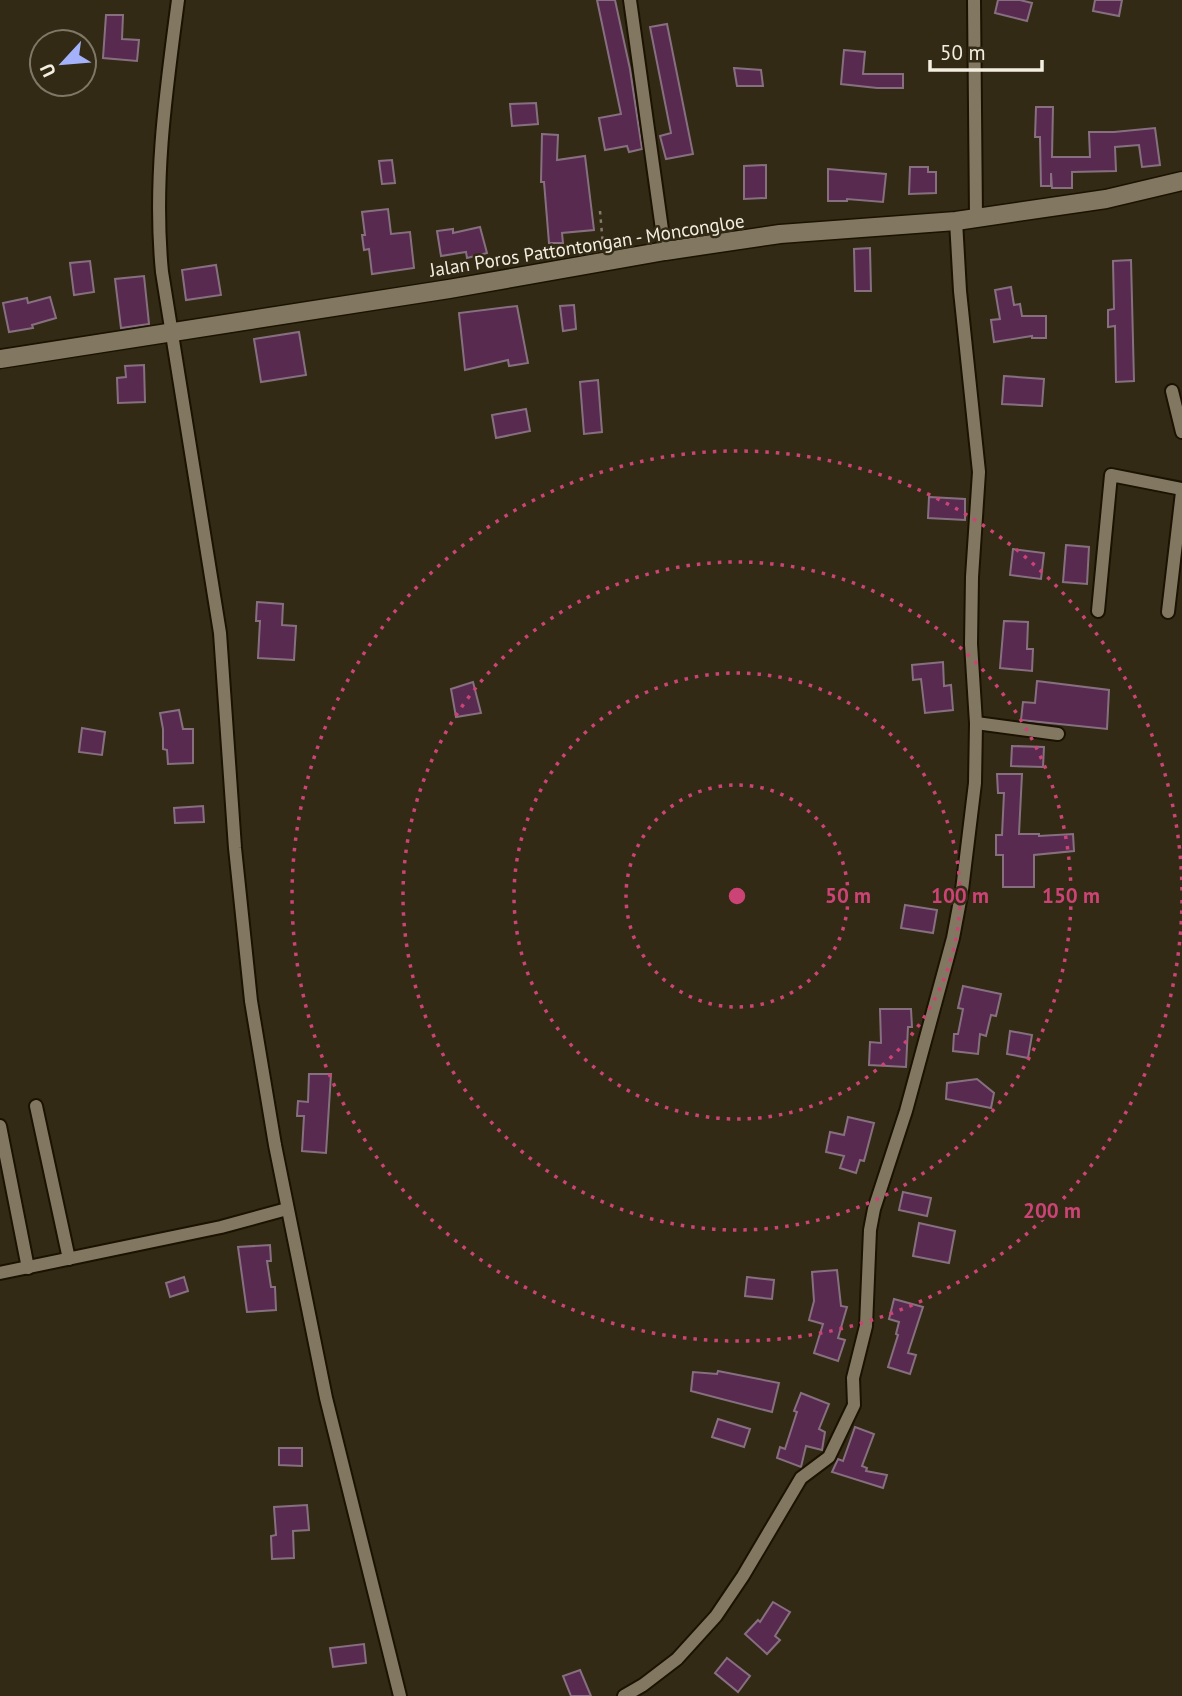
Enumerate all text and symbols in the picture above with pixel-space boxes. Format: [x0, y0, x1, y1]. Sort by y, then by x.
north arrow [28, 28, 98, 98]
scale bar [930, 28, 1042, 72]
text: 50 m [940, 39, 986, 66]
text: U [34, 60, 61, 81]
street label: Jalan Poros Pattontongan - Moncongloe [427, 208, 746, 282]
text: 50 m [825, 882, 871, 909]
text: 100 m [931, 882, 989, 909]
text: 150 m [1042, 882, 1100, 909]
centre of rings [725, 884, 749, 908]
text: 200 m [1023, 1197, 1081, 1224]

